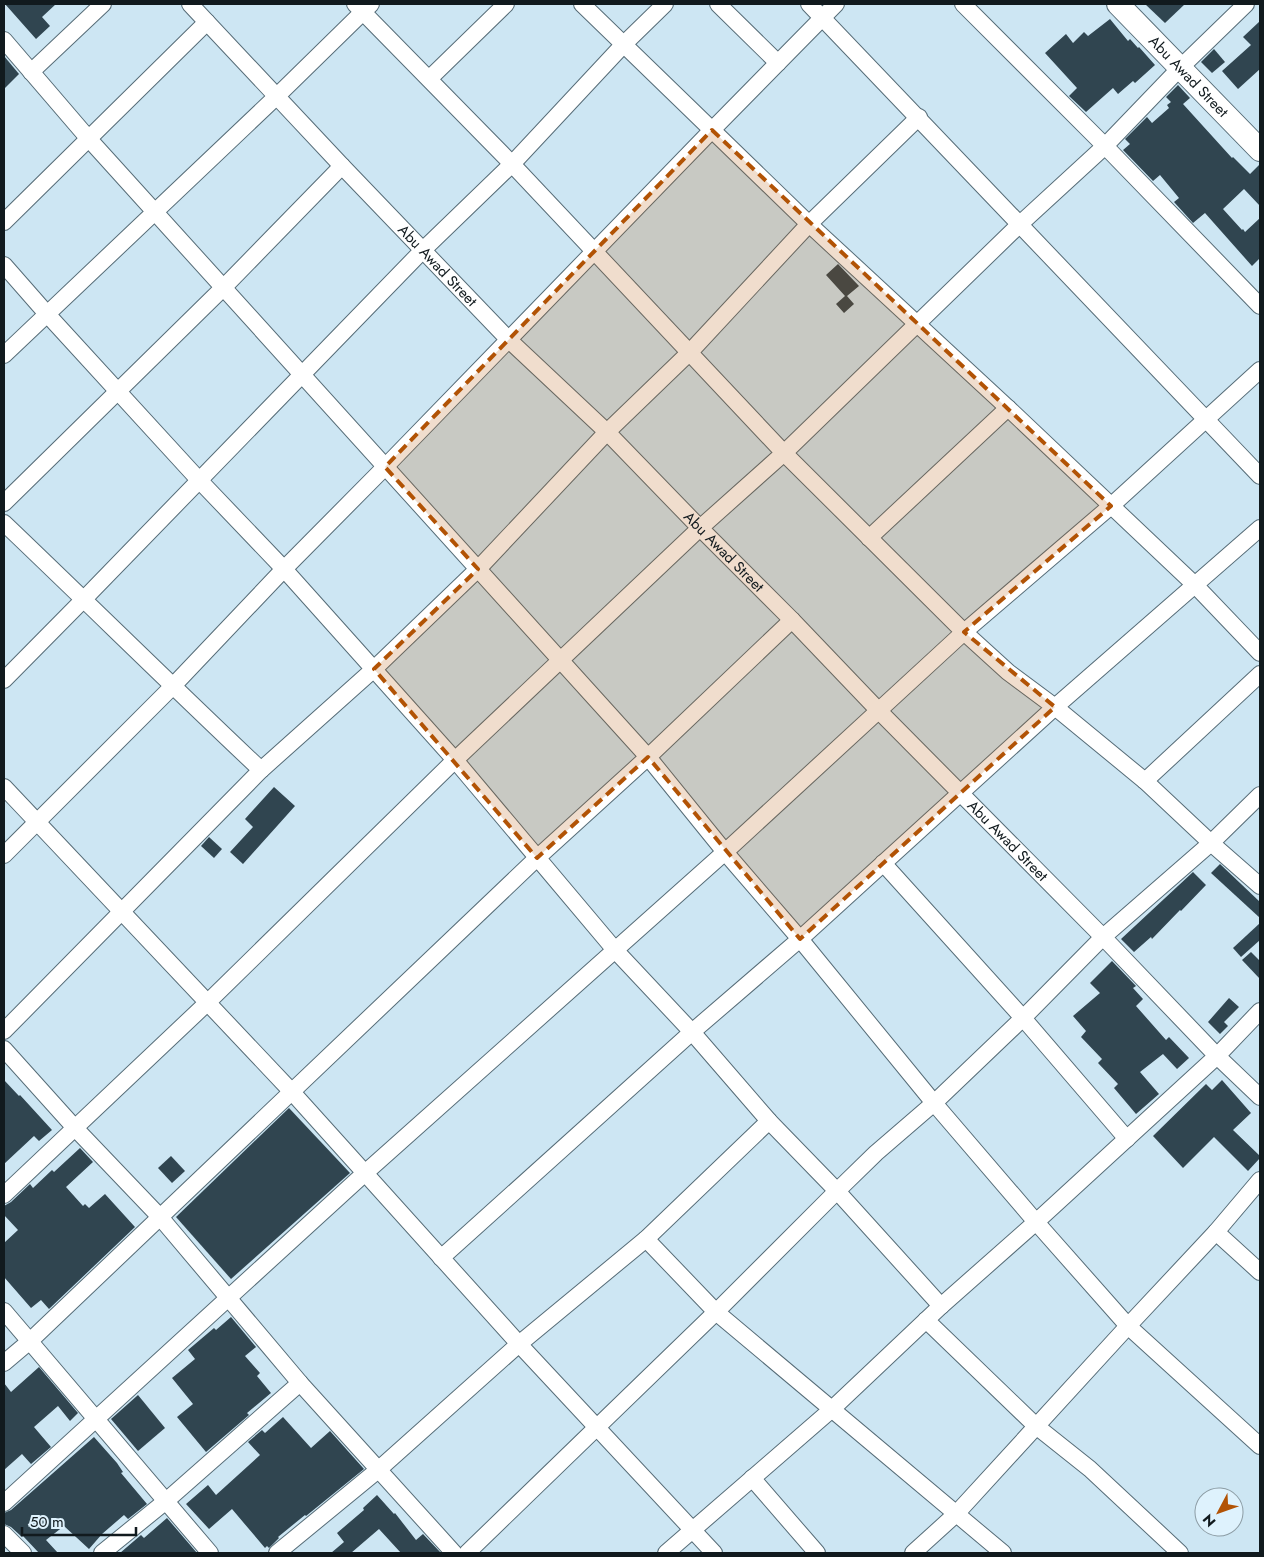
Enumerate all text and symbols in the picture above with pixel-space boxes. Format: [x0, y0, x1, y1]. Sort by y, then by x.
street label: Abu Awad Street [1143, 31, 1234, 122]
street label: Abu Awad Street [393, 219, 482, 312]
street label: Abu Awad Street [678, 506, 769, 597]
street label: Abu Awad Street [962, 795, 1053, 886]
north arrow [1194, 1487, 1244, 1537]
scale bar [22, 1504, 136, 1536]
text: N [1198, 1510, 1220, 1531]
text: 50 m [30, 1511, 64, 1533]

